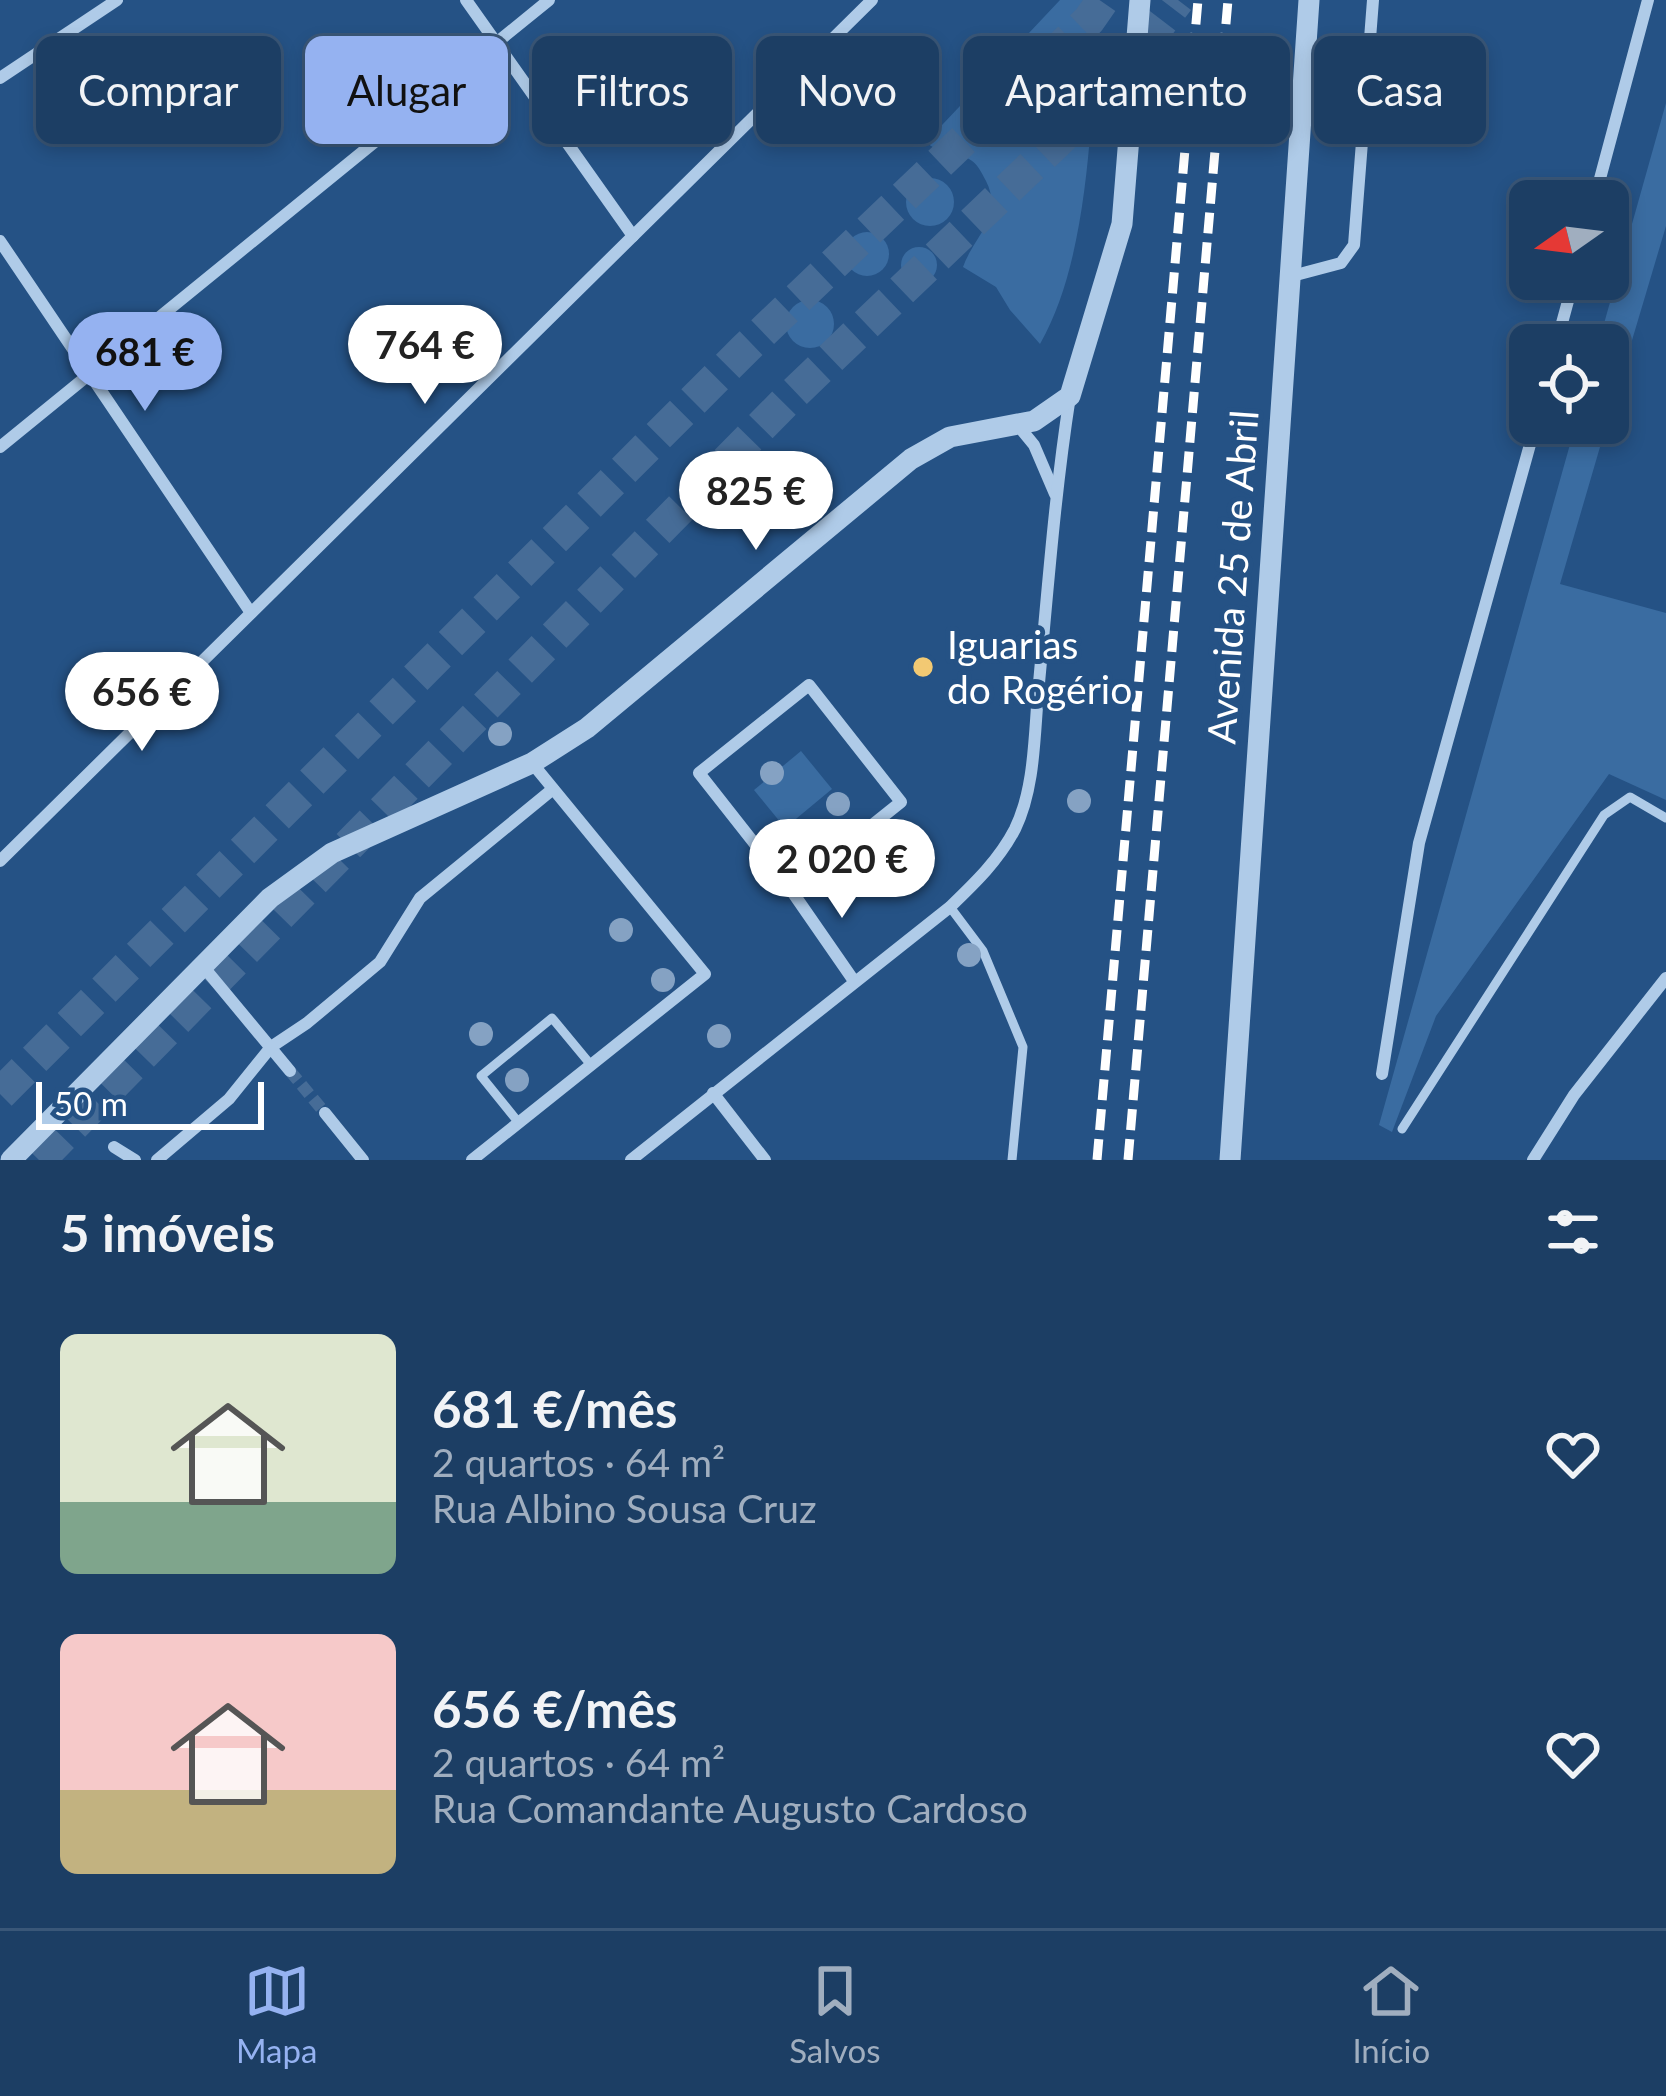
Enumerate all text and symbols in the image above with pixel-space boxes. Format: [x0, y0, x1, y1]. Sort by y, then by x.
chip: Comprar [36, 36, 281, 144]
chip: Alugar [305, 36, 508, 144]
chip: Filtros [532, 36, 732, 144]
chip: Novo [756, 36, 939, 144]
chip: Apartamento [963, 36, 1290, 144]
chip: Casa [1314, 36, 1486, 144]
north arrow [1509, 180, 1629, 300]
map controls [1509, 180, 1629, 444]
pin: 764 € [341, 305, 509, 407]
pin: 681 € [61, 312, 229, 414]
text: 764 € [375, 321, 475, 367]
button: locate [1509, 324, 1629, 444]
text: 681 € [95, 328, 195, 374]
street label: Avenida 25 de Abril [1197, 408, 1267, 745]
pin: 825 € [672, 451, 840, 553]
text: 825 € [706, 467, 806, 513]
place label: Iguarias do Rogério [947, 621, 1132, 712]
pin: 656 € [58, 652, 226, 754]
marker: Iguarias do Rogério [910, 654, 936, 680]
text: 656 € [92, 668, 192, 714]
pin: 2 020 € [731, 819, 953, 921]
text: 2 020 € [776, 835, 908, 881]
scale bar [36, 1076, 264, 1129]
text: 50 m [54, 1083, 128, 1123]
icon: filters [1540, 1199, 1606, 1265]
text: 5 imóveis [60, 1202, 275, 1263]
text: 681 €/mês [432, 1378, 677, 1439]
icon: home [156, 1382, 300, 1526]
icon: heart [1540, 1421, 1606, 1487]
text: 2 quartos · 64 m² [432, 1439, 725, 1485]
text: Rua Albino Sousa Cruz [432, 1485, 817, 1531]
text: 656 €/mês [432, 1678, 677, 1739]
icon: home [156, 1682, 300, 1826]
icon: heart [1540, 1721, 1606, 1787]
text: 2 quartos · 64 m² [432, 1739, 725, 1785]
text: Rua Comandante Augusto Cardoso [432, 1785, 1028, 1831]
tab: Mapa [236, 1958, 317, 2070]
tab: Salvos [789, 1958, 881, 2070]
tab: Início [1352, 1958, 1430, 2070]

